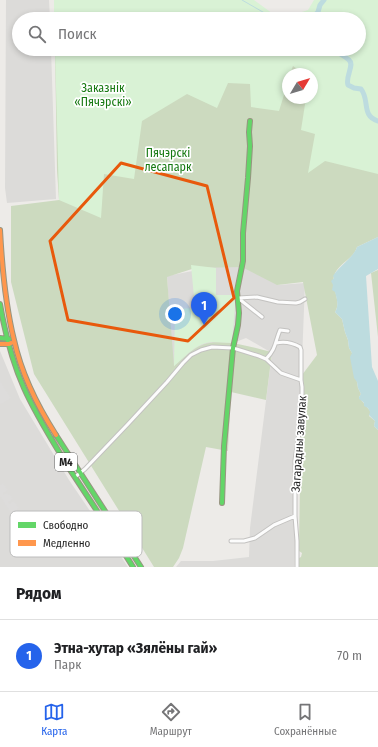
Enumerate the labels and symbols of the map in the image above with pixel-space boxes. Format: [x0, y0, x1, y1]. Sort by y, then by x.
north arrow [282, 68, 318, 104]
park label: Заказнік «Пячэрскі» [74, 81, 132, 109]
park label: Пячэрскі лесапарк [144, 146, 192, 174]
pin: 1 [191, 292, 217, 325]
your location [165, 304, 185, 324]
street label: Загарадны завулак [289, 395, 309, 493]
road number: М4 [55, 453, 77, 471]
legend [10, 511, 142, 557]
text: Свободно [43, 519, 88, 532]
text: Медленно [43, 537, 91, 550]

